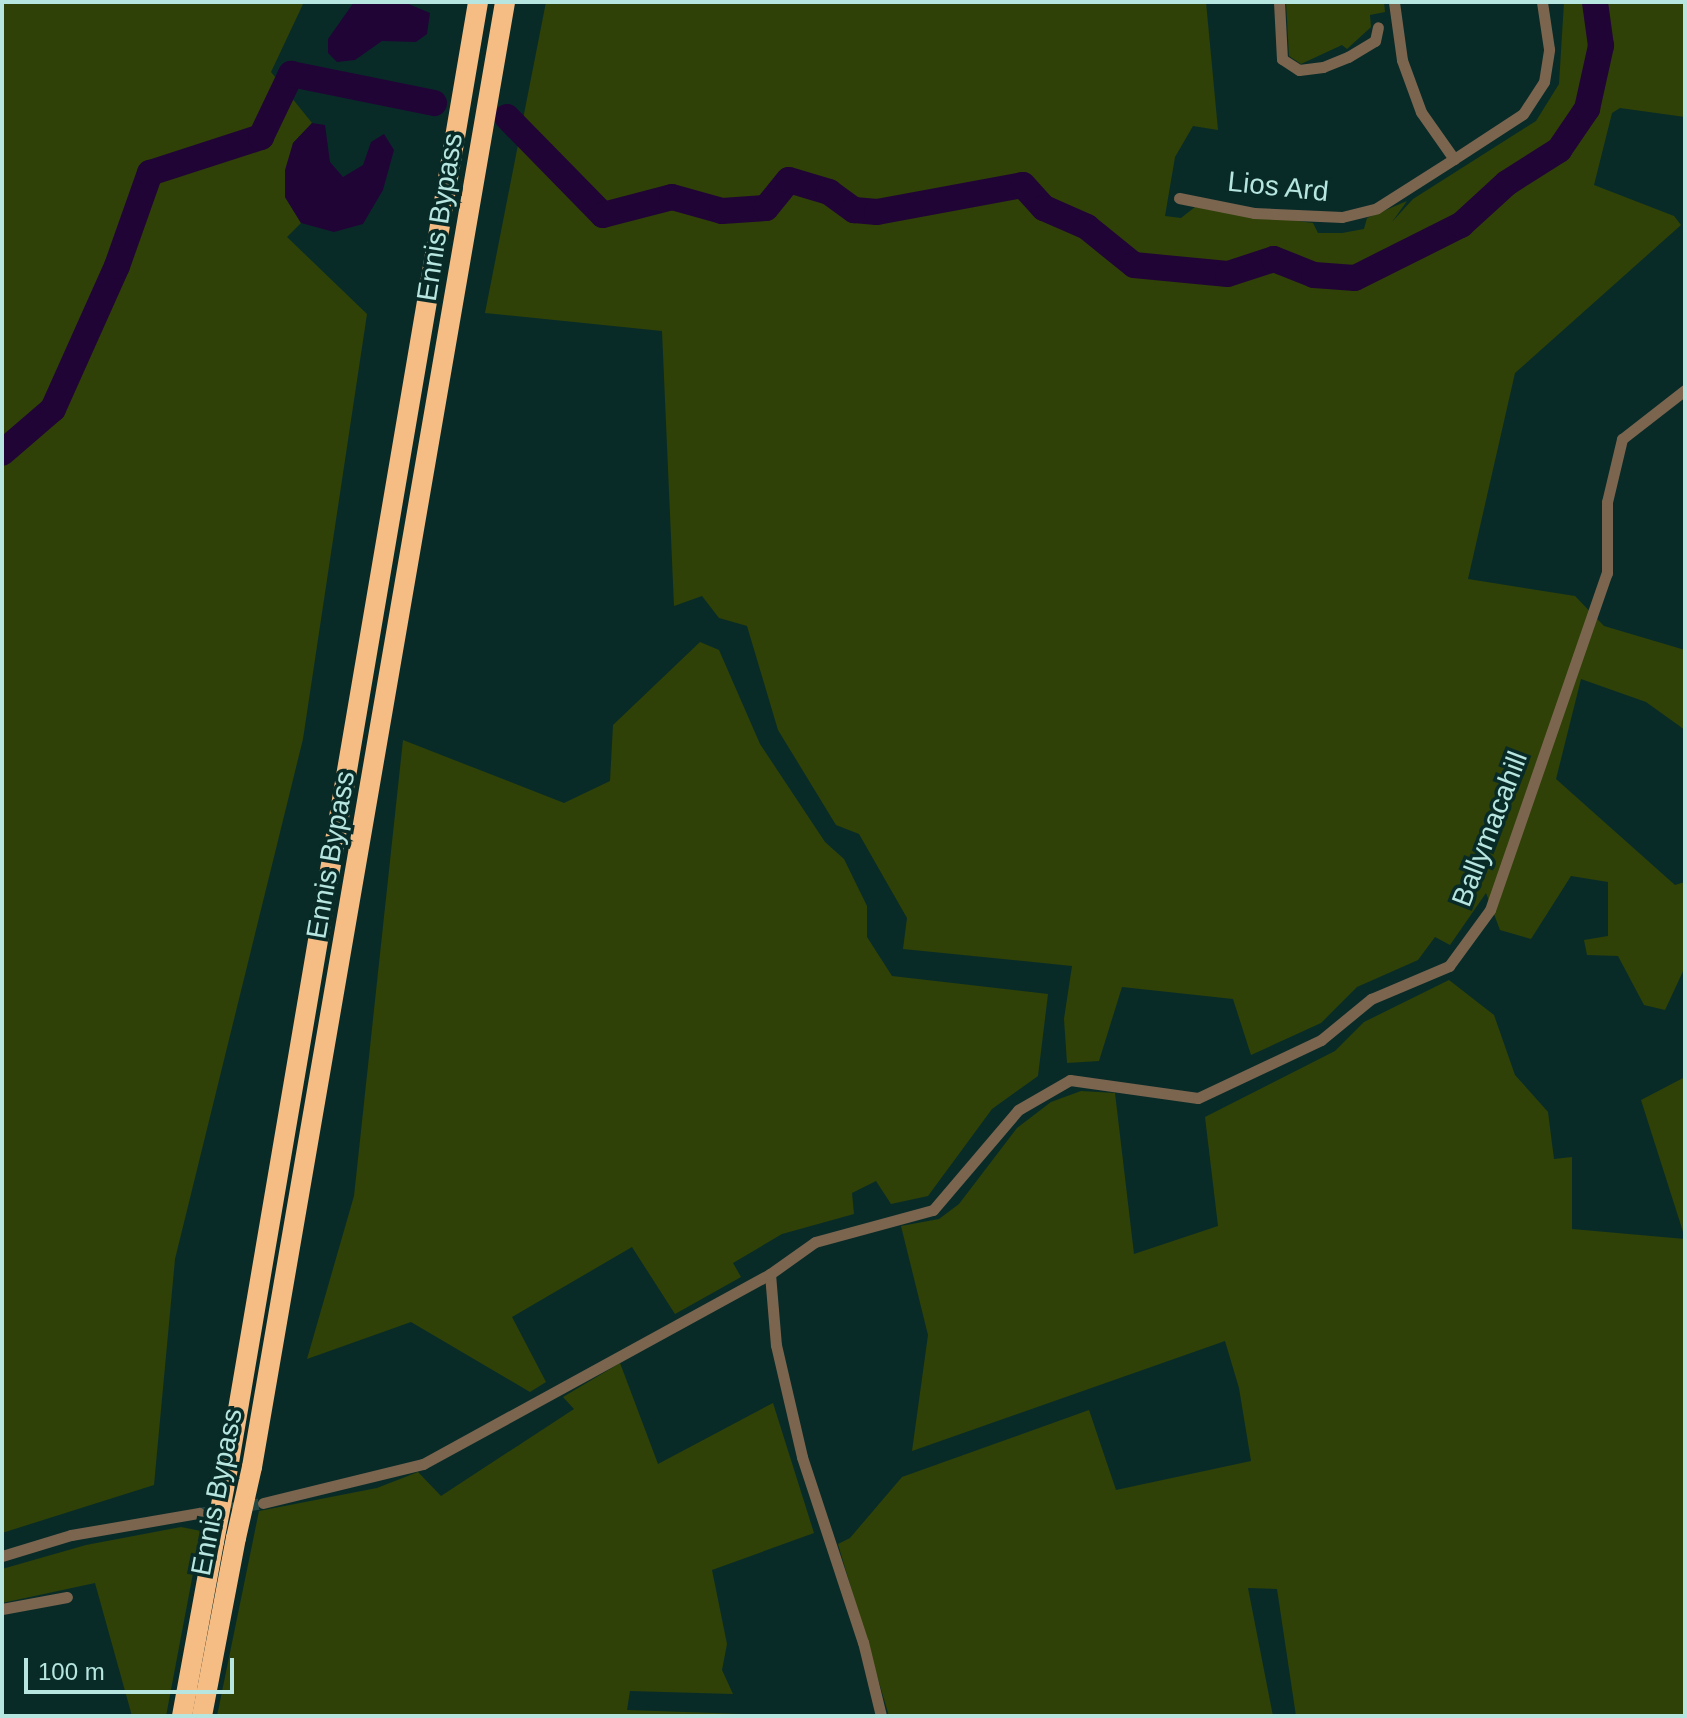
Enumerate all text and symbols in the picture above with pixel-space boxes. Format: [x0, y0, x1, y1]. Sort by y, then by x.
street label: Ennis Bypass [410, 131, 470, 303]
street label: Lios Ard [1225, 165, 1331, 209]
street label: Ballymacahill [1445, 747, 1535, 911]
street label: Ennis Bypass [300, 769, 362, 941]
street label: Ennis Bypass [184, 1406, 250, 1578]
scale bar [28, 1642, 238, 1692]
text: 100 m [38, 1658, 105, 1685]

